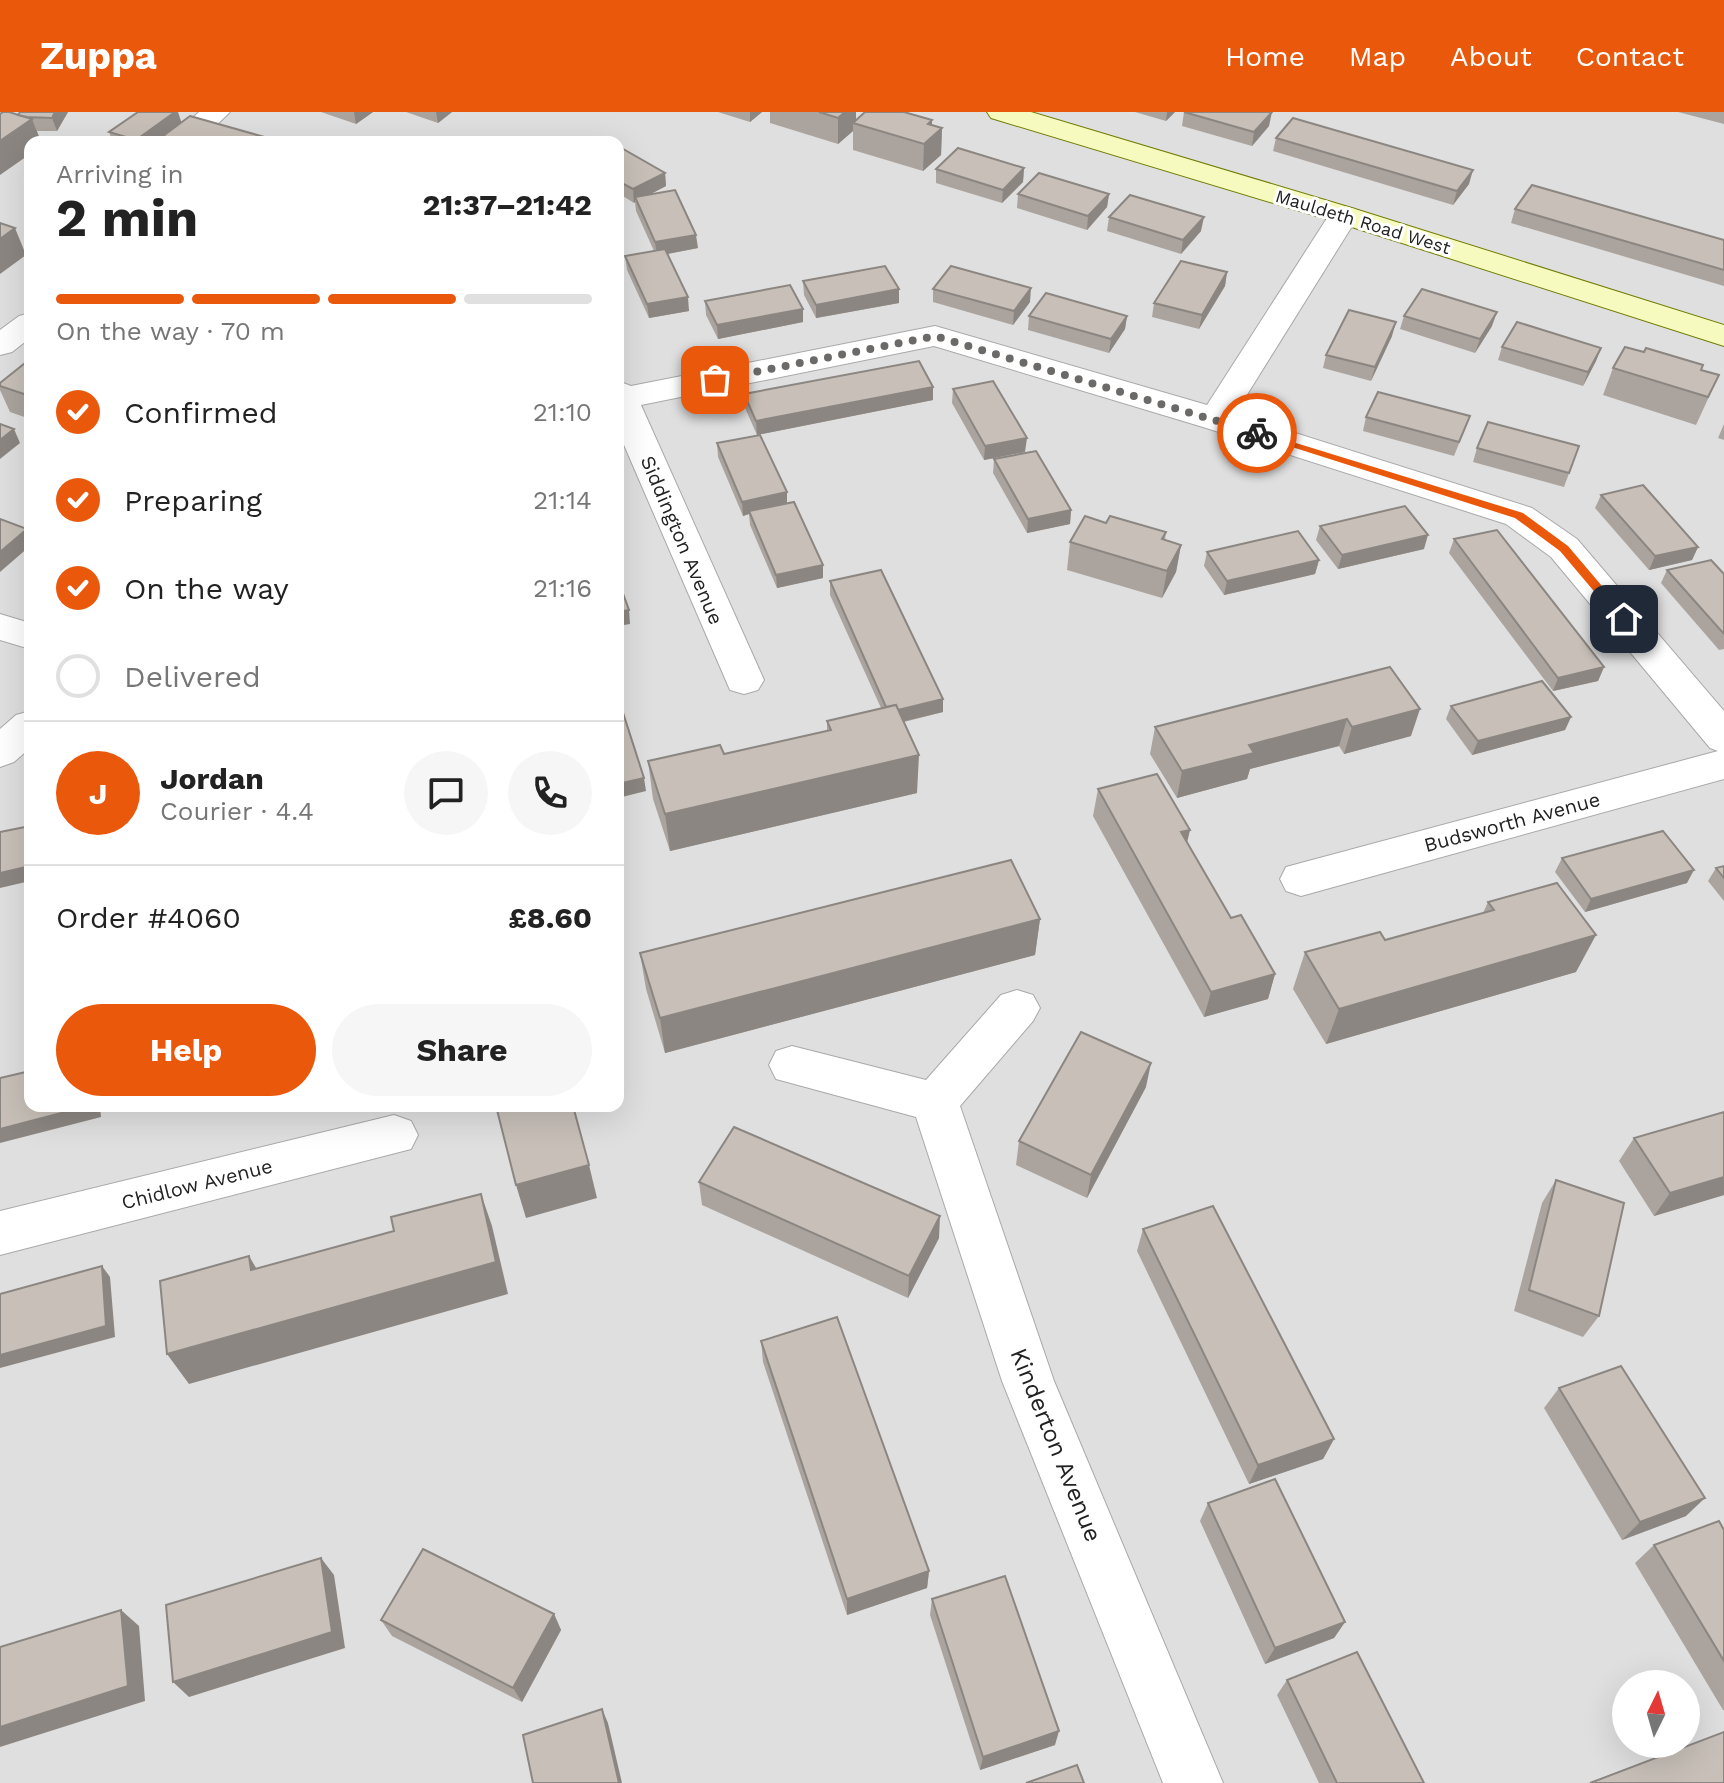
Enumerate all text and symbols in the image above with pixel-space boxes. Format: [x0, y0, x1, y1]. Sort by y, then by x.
text: Zuppa [40, 34, 157, 78]
text: Home [1225, 40, 1305, 73]
text: Map [1349, 40, 1406, 73]
text: About [1450, 40, 1532, 73]
text: Contact [1576, 40, 1684, 73]
text: Arriving in [56, 159, 184, 189]
street label: Mauldeth Road West [1273, 185, 1454, 258]
text: 21:37–21:42 [423, 187, 592, 222]
text: 2 min [56, 188, 198, 249]
text: On the way · 70 m [56, 316, 285, 346]
pin [681, 346, 749, 414]
icon: bag [693, 358, 737, 402]
icon: check [56, 390, 100, 434]
courier [1217, 393, 1297, 473]
text: Confirmed [124, 395, 278, 430]
text: 21:10 [533, 397, 592, 427]
icon: bike [1235, 411, 1279, 455]
street label: Siddington Avenue [636, 452, 728, 628]
icon: check [56, 478, 100, 522]
text: Preparing [124, 483, 262, 518]
text: 21:14 [533, 485, 592, 515]
icon: check [56, 566, 100, 610]
text: On the way [124, 571, 289, 606]
text: 21:16 [533, 573, 592, 603]
pin [1590, 585, 1658, 653]
icon: home [1602, 597, 1646, 641]
text: Delivered [124, 659, 261, 694]
button: chat [404, 751, 488, 835]
button: phone [508, 751, 592, 835]
text: Jordan [160, 761, 264, 796]
text: J [89, 776, 107, 811]
street label: Budsworth Avenue [1421, 787, 1603, 857]
text: Courier · 4.4 [160, 796, 314, 826]
text: Order #4060 [56, 900, 241, 935]
text: £8.60 [508, 900, 592, 935]
button: Help [56, 1004, 316, 1096]
button: Share [332, 1004, 592, 1096]
street label: Chidlow Avenue [119, 1154, 275, 1214]
street label: Kinderton Avenue [1004, 1344, 1108, 1546]
north arrow [1612, 1670, 1700, 1758]
map controls [1612, 1670, 1700, 1758]

